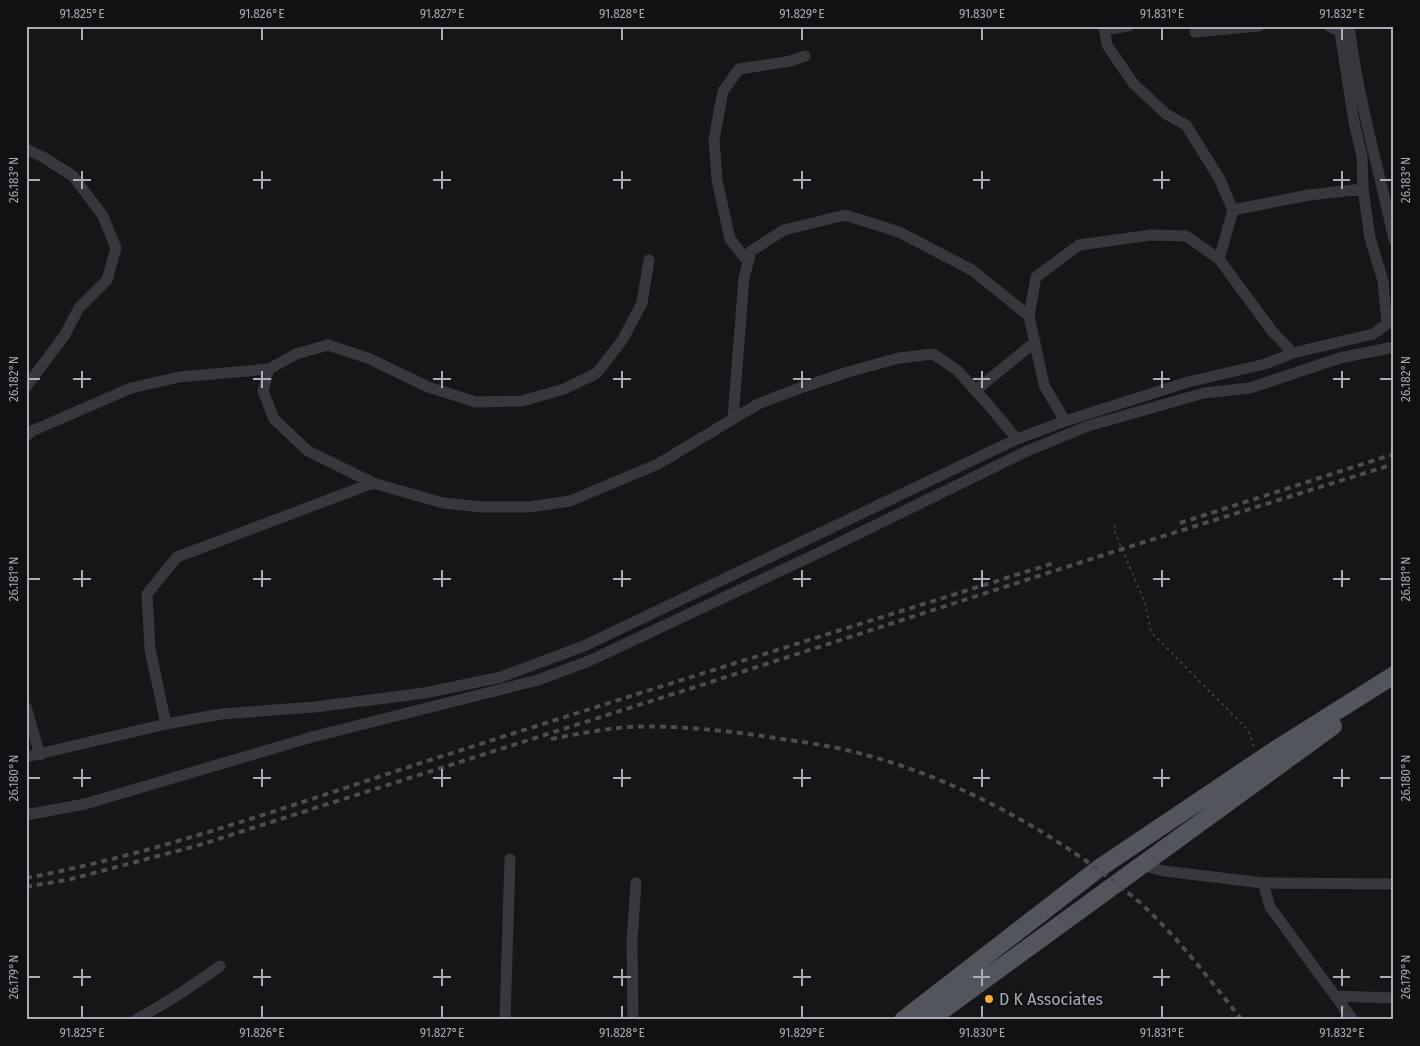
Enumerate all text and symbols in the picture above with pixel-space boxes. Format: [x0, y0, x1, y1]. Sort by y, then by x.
text: 91.825°E [59, 7, 105, 21]
text: 91.826°E [239, 7, 285, 21]
text: 91.827°E [420, 7, 464, 21]
text: 91.828°E [599, 7, 645, 21]
text: 91.829°E [779, 7, 825, 21]
text: 91.830°E [959, 7, 1005, 21]
text: 91.831°E [1140, 7, 1184, 21]
text: 91.832°E [1319, 7, 1365, 21]
text: 26.183°N [7, 157, 21, 203]
text: 26.183°N [1399, 157, 1413, 203]
text: 26.182°N [7, 356, 21, 402]
text: 26.182°N [1399, 356, 1413, 402]
text: 26.181°N [7, 556, 21, 602]
text: 26.181°N [1399, 556, 1413, 602]
text: 26.180°N [7, 755, 21, 802]
text: 26.180°N [1399, 755, 1413, 802]
text: 26.179°N [7, 954, 21, 1000]
text: 26.179°N [1399, 954, 1413, 1000]
place label: D K Associates [999, 990, 1103, 1009]
marker: D K Associates [983, 993, 995, 1005]
text: 91.825°E [59, 1026, 105, 1040]
text: 91.826°E [239, 1026, 285, 1040]
text: 91.827°E [420, 1026, 464, 1040]
text: 91.828°E [599, 1026, 645, 1040]
text: 91.829°E [779, 1026, 825, 1040]
text: 91.830°E [959, 1026, 1005, 1040]
text: 91.831°E [1140, 1026, 1184, 1040]
text: 91.832°E [1319, 1026, 1365, 1040]

